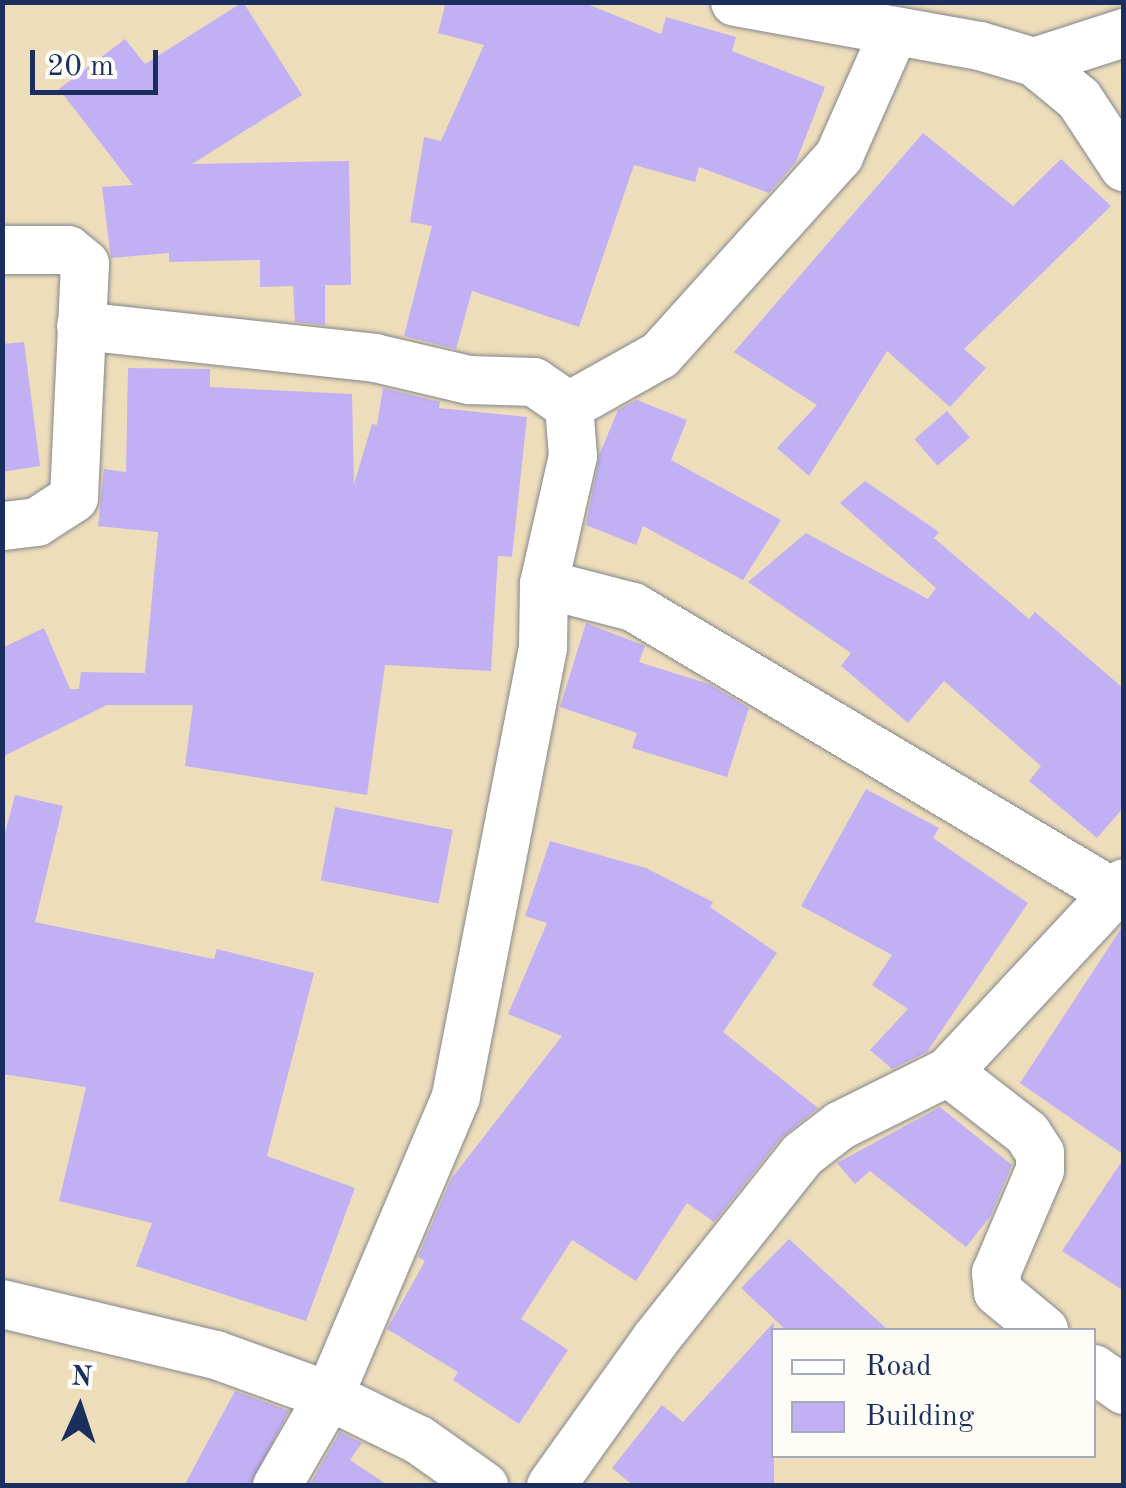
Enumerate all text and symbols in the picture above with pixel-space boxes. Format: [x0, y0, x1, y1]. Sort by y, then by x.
scale bar [35, 30, 162, 92]
text: 20 m [47, 52, 114, 82]
legend [771, 1328, 1096, 1458]
text: Road [865, 1352, 932, 1382]
north arrow [30, 1358, 130, 1458]
text: N [70, 1364, 93, 1393]
text: Building [865, 1402, 974, 1432]

